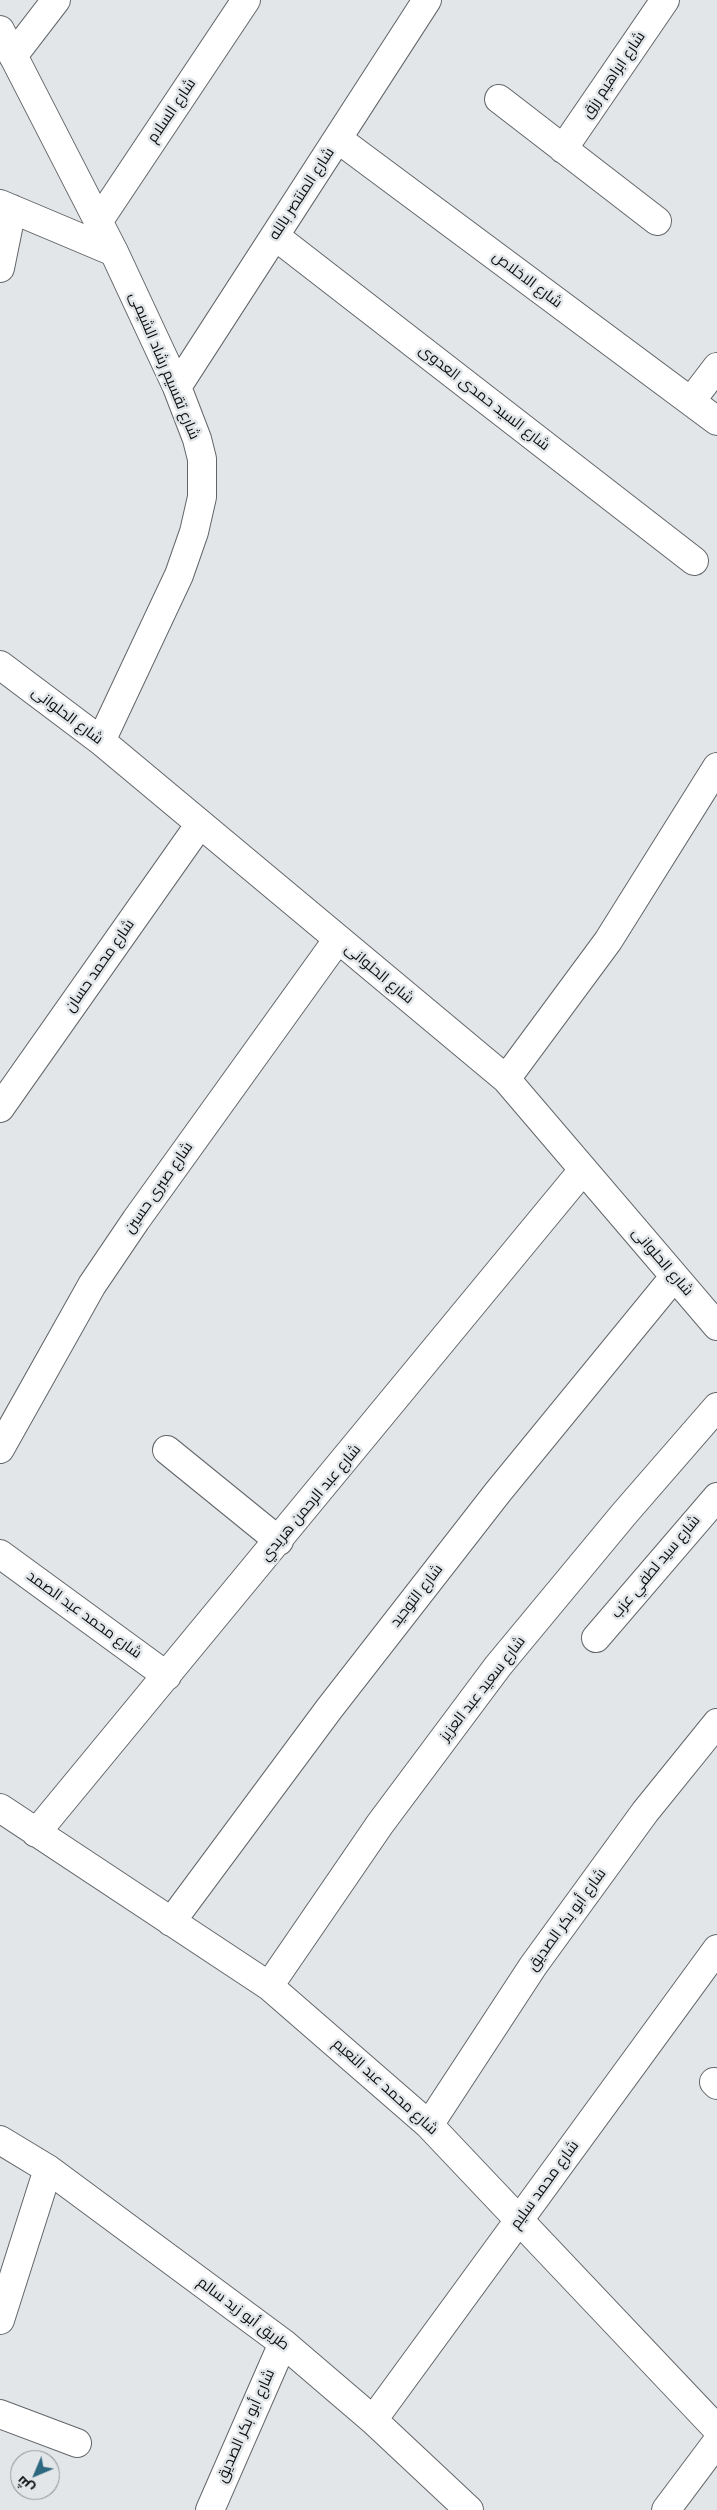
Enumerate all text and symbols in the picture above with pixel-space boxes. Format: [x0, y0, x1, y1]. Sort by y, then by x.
street label: شارع ابراهيم رزق [578, 28, 650, 122]
street label: شارع السلام [144, 76, 200, 146]
street label: شارع المنتصر بالله [265, 144, 339, 244]
street label: شارع الاخلاص [488, 248, 566, 312]
street label: شارع تقسيم رشاد الشيمى [125, 290, 203, 442]
street label: شارع السيد حمدى العدوى [415, 341, 553, 455]
street label: شارع الحلوانى [28, 683, 106, 749]
street label: شارع محمد حسان [61, 916, 139, 1016]
street label: شارع الحلوانى [341, 940, 417, 1008]
street label: شارع صبرى حسين [121, 1139, 197, 1237]
street label: شارع الحلوانى [627, 1224, 697, 1300]
street label: شارع عبد الرحمن هريدي [257, 1441, 365, 1565]
street label: شارع سيد لطفي عزب [608, 1512, 704, 1622]
street label: شارع التوحيد [387, 1561, 447, 1631]
street label: شارع محمد عبد الصمد [23, 1567, 145, 1663]
street label: شارع سعيد عبد العزيز [436, 1633, 530, 1745]
street label: شارع أبو بكر الصديق [524, 1865, 610, 1975]
street label: شارع محمد عبد النعيم [329, 2035, 441, 2139]
street label: شارع محمد سليم [507, 2137, 583, 2233]
street label: طريق أبو زيد سالم [193, 2274, 293, 2354]
street label: شارع أبو بكر الصديق [213, 2367, 279, 2485]
north arrow [10, 2450, 60, 2500]
text: ش [12, 2472, 38, 2498]

